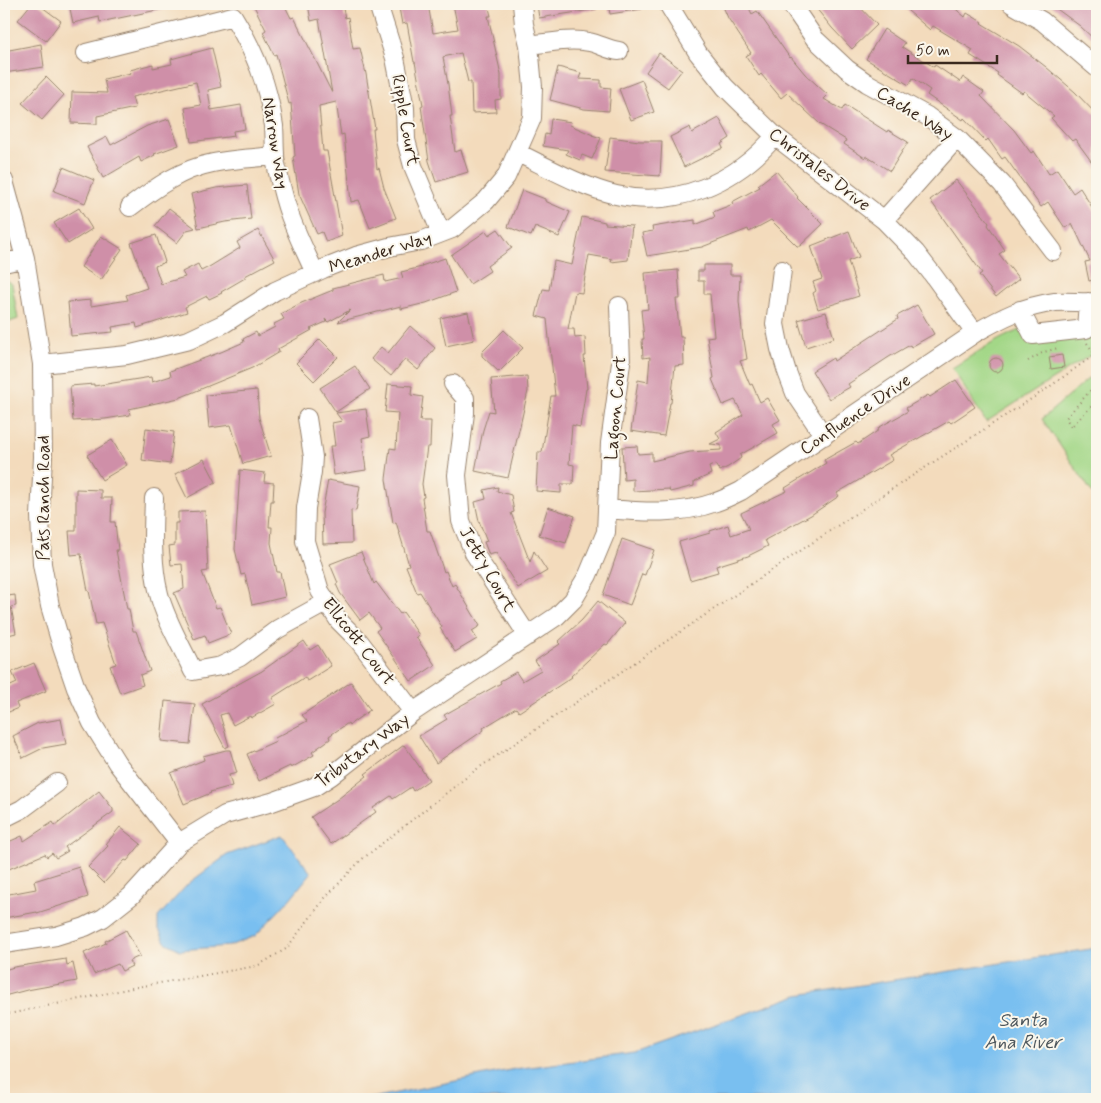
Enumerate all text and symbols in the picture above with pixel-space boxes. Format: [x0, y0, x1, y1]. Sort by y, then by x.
scale bar [908, 32, 997, 64]
text: 50 m [916, 41, 950, 61]
street label: Ripple Court [385, 73, 425, 168]
street label: Cache Way [872, 81, 957, 147]
street label: Narrow Way [256, 95, 294, 191]
street label: Christales Drive [763, 122, 875, 217]
street label: Meander Way [326, 226, 435, 280]
street label: Lagoon Court [599, 355, 634, 461]
street label: Confluence Drive [795, 369, 916, 461]
street label: Pats Ranch Road [32, 435, 56, 561]
street label: Jetty Court [453, 523, 521, 617]
street label: Ellicott Court [316, 593, 400, 691]
street label: Tributary Way [311, 708, 414, 794]
water label: Santa Ana River [985, 1008, 1063, 1055]

